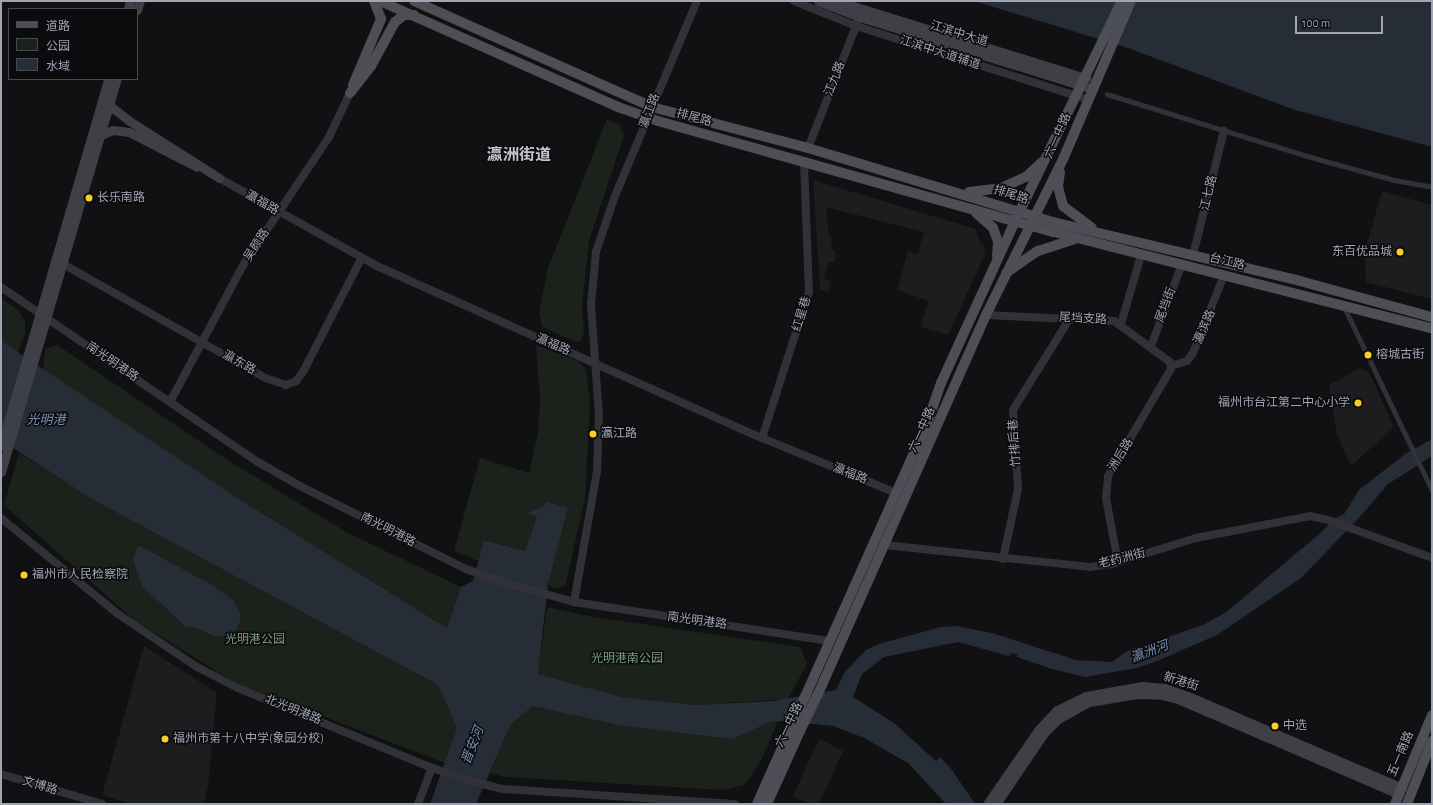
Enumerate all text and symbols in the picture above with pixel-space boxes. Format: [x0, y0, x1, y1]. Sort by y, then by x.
legend [8, 8, 138, 80]
scale bar [1297, 8, 1385, 34]
text: 100 m [1302, 17, 1330, 29]
street label: 江滨中大道 [928, 18, 990, 50]
text: 道路 [46, 20, 70, 32]
street label: 江滨中大道辅道 [898, 33, 982, 73]
text: 公园 [46, 40, 70, 52]
text: 水域 [46, 60, 70, 72]
street label: 江九路 [822, 60, 848, 98]
street label: 瀛江路 [637, 92, 663, 130]
street label: 排尾路 [675, 106, 713, 130]
street label: 六一中路 [1042, 111, 1074, 161]
district label: 瀛洲街道 [487, 145, 551, 165]
street label: 江七路 [1198, 174, 1220, 212]
street label: 排尾路 [992, 183, 1030, 207]
street label: 瀛福路 [243, 188, 281, 218]
place label: 长乐南路 [97, 191, 145, 205]
marker: 长乐南路 [84, 193, 94, 203]
street label: 吴颜路 [241, 226, 273, 264]
place label: 东百优品城 [1332, 245, 1392, 259]
marker: 东百优品城 [1395, 247, 1405, 257]
street label: 台江路 [1208, 251, 1246, 273]
street label: 尾垱街 [1153, 286, 1179, 324]
street label: 红星巷 [790, 295, 814, 333]
street label: 瀛滨路 [1191, 308, 1219, 346]
street label: 尾垱支路 [1059, 311, 1107, 327]
street label: 瀛福路 [534, 331, 572, 359]
street label: 南光明港路 [83, 339, 141, 385]
street label: 瀛东路 [220, 348, 258, 378]
place label: 榕城古街 [1376, 348, 1424, 362]
marker: 榕城古街 [1363, 350, 1373, 360]
place label: 福州市台江第二中心小学 [1218, 396, 1350, 410]
marker: 福州市台江第二中心小学 [1353, 398, 1363, 408]
street label: 六一中路 [906, 405, 938, 455]
water label: 光明港 [27, 413, 65, 429]
street label: 竹排后巷 [1006, 419, 1024, 467]
place label: 瀛江路 [601, 427, 637, 441]
marker: 瀛江路 [588, 429, 598, 439]
street label: 洲后路 [1105, 436, 1137, 474]
street label: 瀛福路 [831, 461, 869, 487]
street label: 南光明港路 [358, 510, 418, 550]
street label: 老药洲街 [1097, 546, 1147, 572]
place label: 福州市人民检察院 [32, 568, 128, 582]
marker: 福州市人民检察院 [19, 570, 29, 580]
street label: 南光明港路 [666, 610, 728, 632]
park label: 光明港公园 [225, 633, 285, 647]
water label: 瀛洲河 [1129, 639, 1171, 667]
park label: 光明港南公园 [591, 652, 663, 666]
street label: 新港街 [1162, 670, 1200, 694]
street label: 北光明港路 [262, 692, 324, 728]
street label: 六一中路 [772, 700, 806, 750]
place label: 中选 [1283, 719, 1307, 733]
marker: 中选 [1270, 721, 1280, 731]
water label: 晋安河 [460, 725, 488, 767]
street label: 五一南路 [1385, 729, 1417, 779]
place label: 福州市第十八中学(象园分校) [173, 732, 324, 746]
marker: 福州市第十八中学(象园分校) [160, 734, 170, 744]
street label: 文博路 [21, 774, 59, 798]

